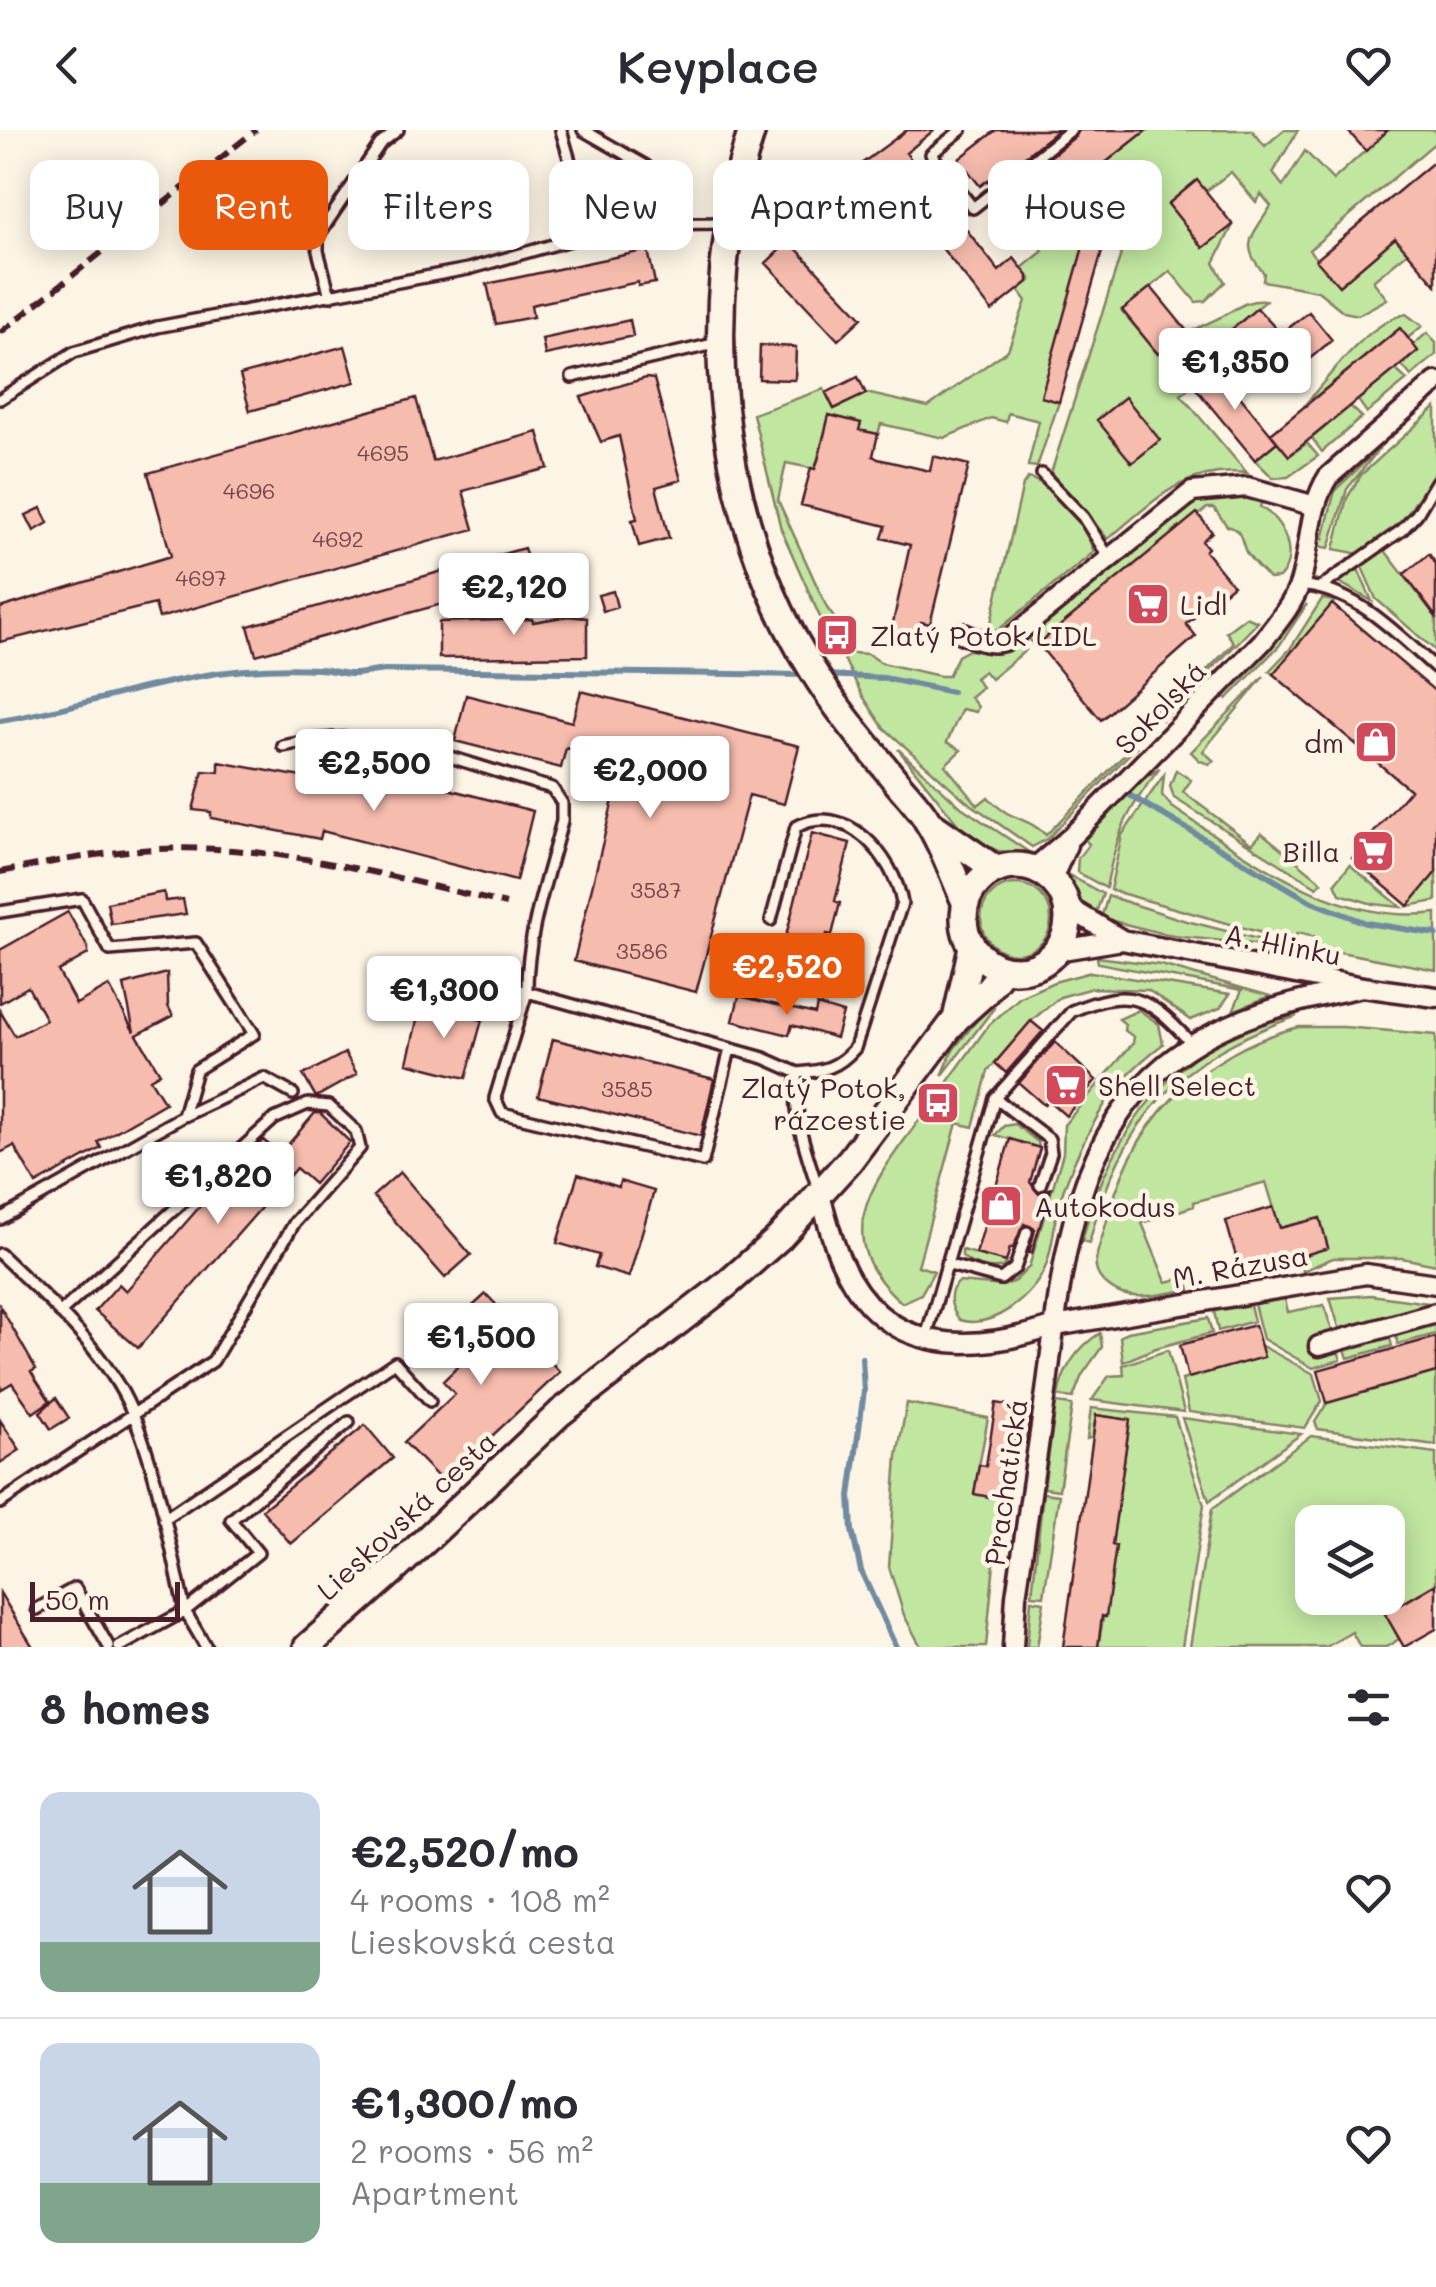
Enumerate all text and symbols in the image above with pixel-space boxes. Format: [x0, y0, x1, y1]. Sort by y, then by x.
text: Keyplace [617, 36, 819, 94]
icon: back [40, 38, 95, 93]
icon: heart [1341, 38, 1396, 93]
chip: Buy [30, 160, 159, 250]
chip: Rent [179, 160, 328, 250]
chip: Filters [348, 160, 529, 250]
chip: New [549, 160, 693, 250]
chip: Apartment [713, 160, 968, 250]
chip: House [988, 160, 1162, 250]
pin: €1,350 [1154, 328, 1316, 413]
text: €1,350 [1181, 339, 1289, 381]
house number: 4695 [357, 438, 409, 467]
house number: 4696 [223, 476, 275, 505]
house number: 4692 [312, 524, 364, 553]
pin: €2,120 [433, 553, 595, 638]
house number: 4697 [175, 563, 227, 592]
text: €2,120 [461, 564, 567, 606]
supermarket icon: Lidl [1125, 581, 1171, 627]
place label: Lidl [1180, 586, 1228, 622]
bus stop icon: Zlatý Potok LIDL [814, 612, 860, 658]
place label: Zlatý Potok LIDL [870, 617, 1097, 653]
street label: Sokolská [1106, 652, 1214, 762]
shop icon: dm [1353, 719, 1399, 765]
place label: dm [1304, 724, 1344, 760]
pin: €2,500 [293, 729, 455, 814]
pin: €2,000 [569, 736, 731, 821]
text: €2,500 [317, 740, 431, 782]
text: €2,000 [592, 747, 708, 789]
supermarket icon: Billa [1350, 828, 1396, 874]
place label: Billa [1283, 833, 1340, 869]
house number: 3587 [630, 875, 682, 904]
street label: A. Hlinku [1222, 915, 1344, 973]
pin: €2,520 [706, 933, 868, 1018]
house number: 3586 [616, 936, 668, 965]
text: €2,520 [732, 944, 842, 986]
pin: €1,300 [363, 956, 525, 1041]
text: €1,300 [389, 967, 499, 1009]
supermarket icon: Shell Select [1043, 1062, 1089, 1108]
place label: Shell Select [1098, 1067, 1256, 1103]
place label: Zlatý Potok, rázcestie [741, 1069, 906, 1137]
house number: 3585 [601, 1074, 653, 1103]
bus stop icon: Zlatý Potok, rázcestie [915, 1080, 961, 1126]
pin: €1,820 [137, 1142, 299, 1227]
text: €1,820 [164, 1153, 272, 1195]
shop icon: Autokodus [978, 1183, 1024, 1229]
place label: Autokodus [1034, 1188, 1176, 1224]
street label: M. Rázusa [1169, 1236, 1311, 1296]
pin: €1,500 [400, 1303, 562, 1388]
text: €1,500 [426, 1314, 536, 1356]
street label: Prachatická [975, 1396, 1035, 1568]
street label: Lieskovská cesta [309, 1423, 503, 1607]
map controls [1295, 1505, 1405, 1615]
button: layers [1295, 1505, 1405, 1615]
scale bar [30, 1577, 180, 1622]
text: 50 m [45, 1581, 110, 1617]
text: 8 homes [40, 1680, 211, 1735]
icon: filters [1341, 1680, 1396, 1735]
text: €2,520/mo [350, 1823, 579, 1878]
icon: home [120, 1832, 240, 1952]
icon: heart [1341, 1865, 1396, 1920]
text: 4 rooms · 108 m² [350, 1878, 610, 1920]
text: Lieskovská cesta [350, 1920, 616, 1962]
text: €1,300/mo [350, 2074, 578, 2129]
icon: home [120, 2083, 240, 2203]
icon: heart [1341, 2116, 1396, 2171]
text: 2 rooms · 56 m² [350, 2129, 593, 2171]
text: Apartment [350, 2171, 519, 2213]

